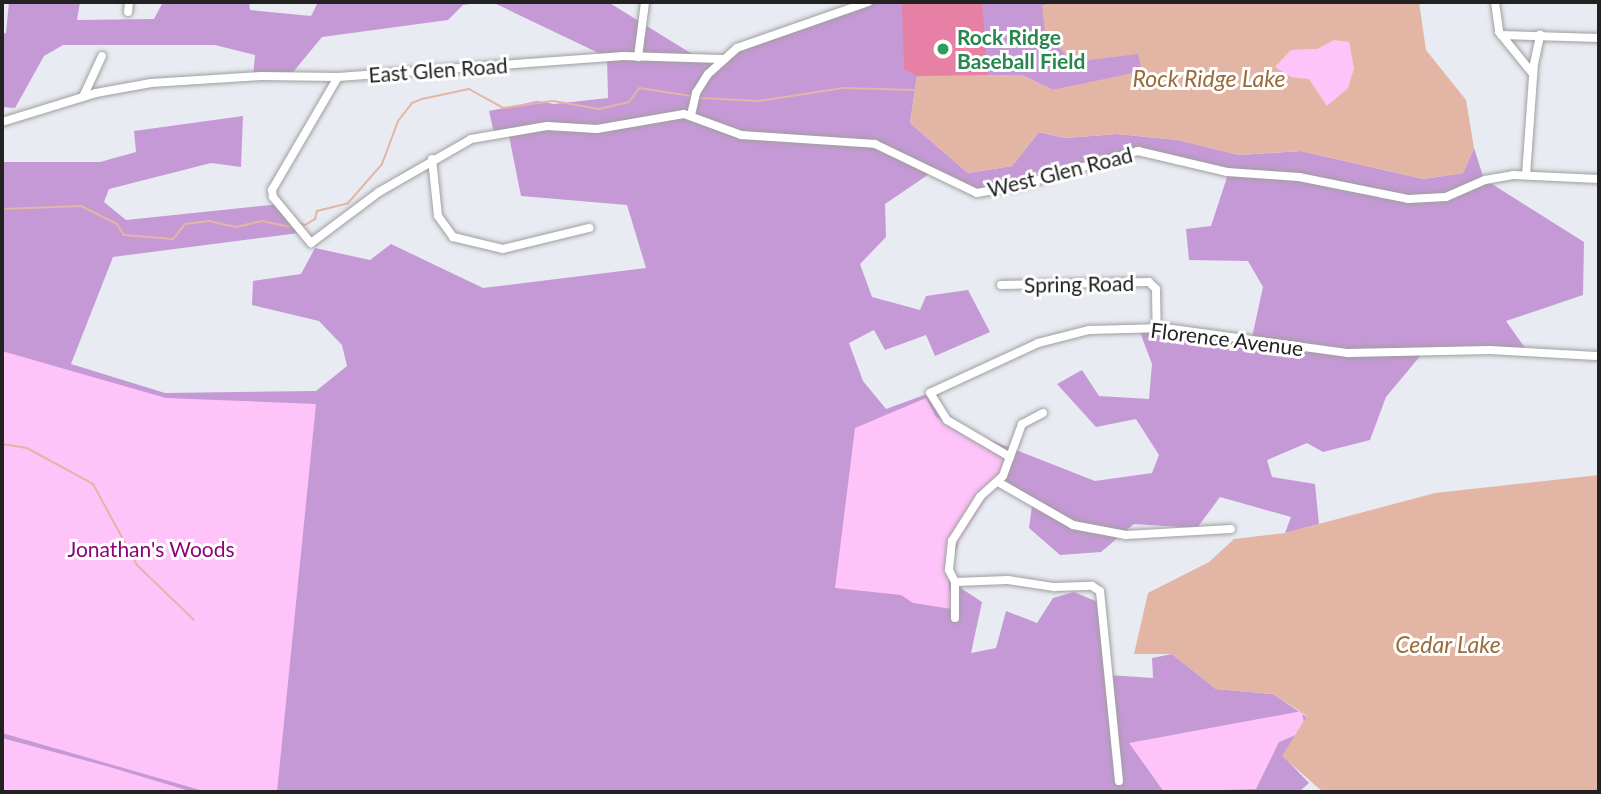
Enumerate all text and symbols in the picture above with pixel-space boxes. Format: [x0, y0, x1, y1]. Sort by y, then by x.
place label: Rock Ridge Baseball Field [957, 24, 1085, 74]
marker: Rock Ridge Baseball Field [935, 41, 951, 57]
street label: East Glen Road [368, 53, 508, 87]
water label: Rock Ridge Lake [1133, 64, 1285, 92]
street label: West Glen Road [985, 142, 1135, 202]
street label: Spring Road [1024, 270, 1134, 298]
street label: Florence Avenue [1149, 317, 1305, 361]
park label: Jonathan's Woods [67, 536, 235, 562]
water label: Cedar Lake [1395, 630, 1501, 658]

